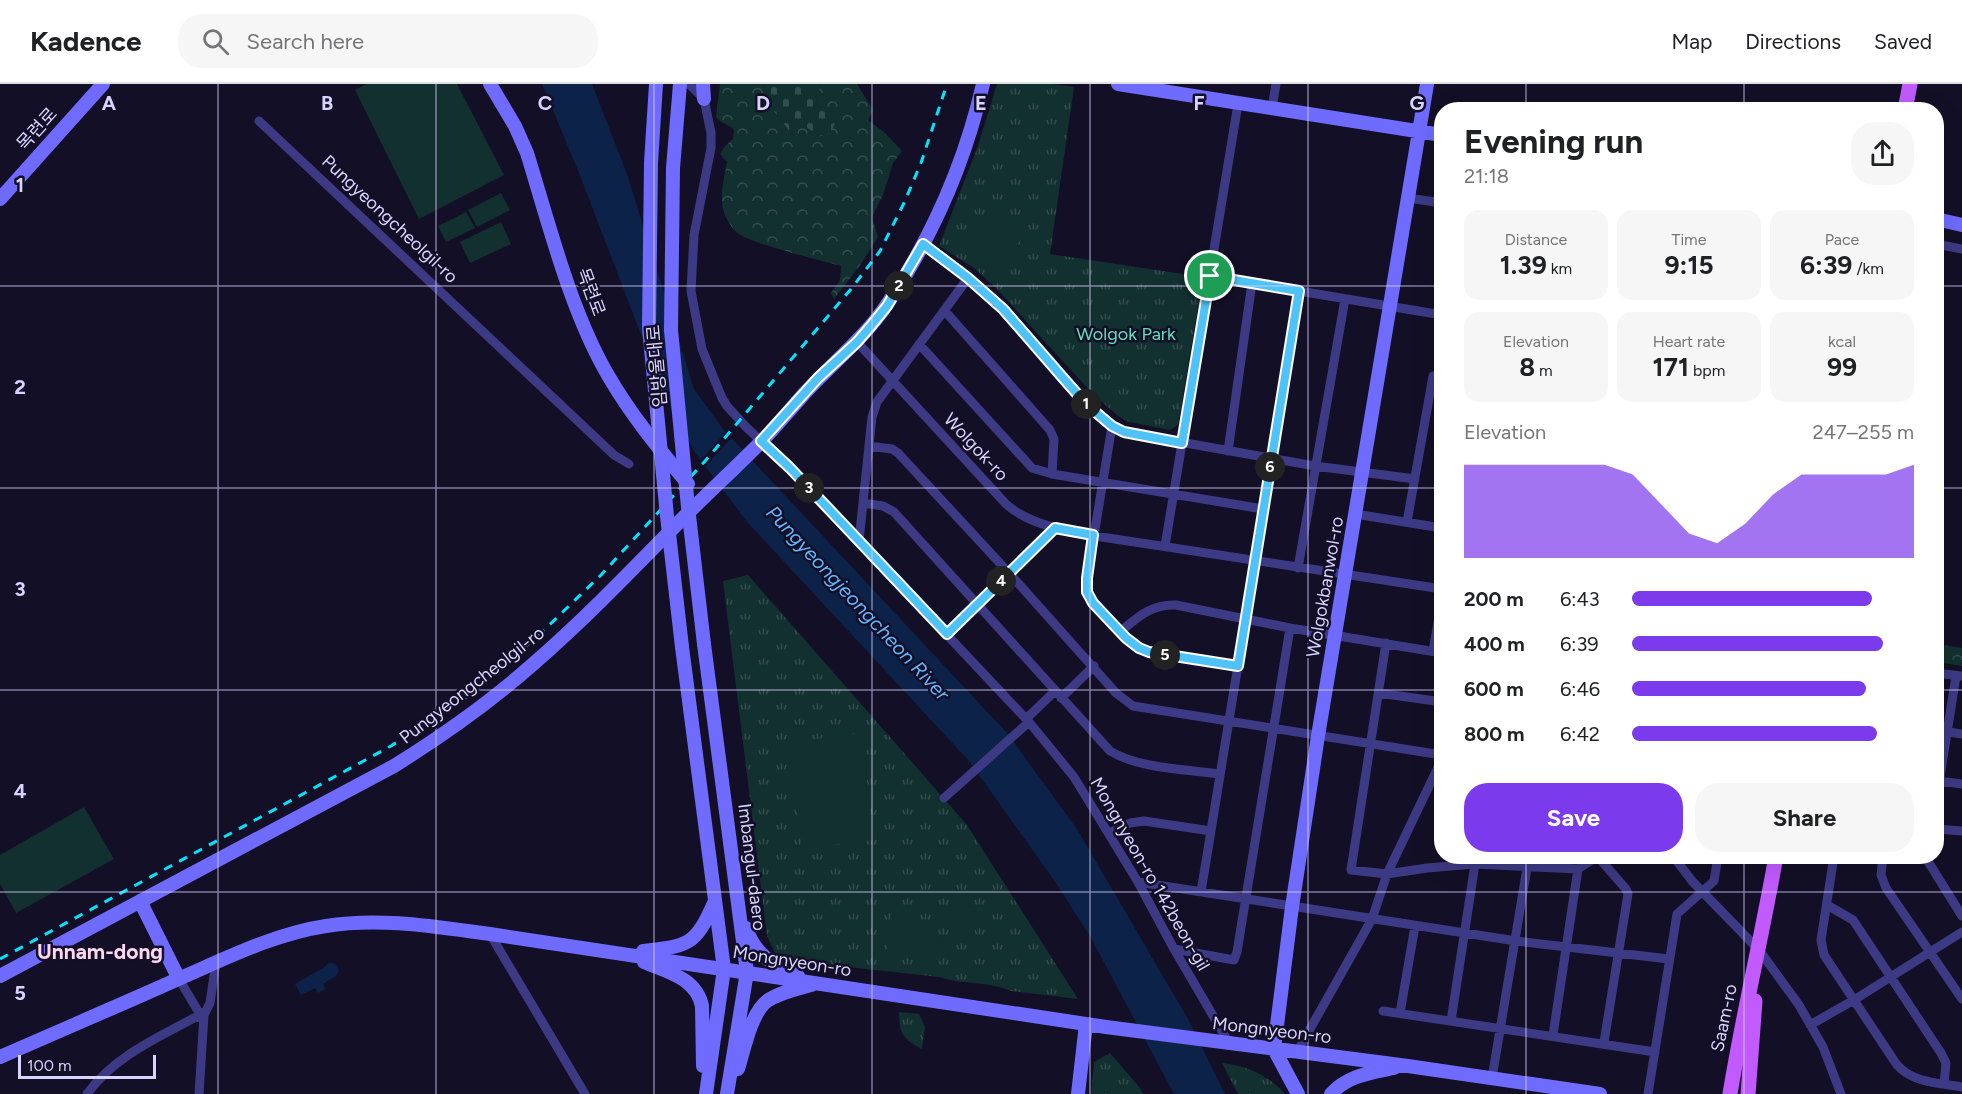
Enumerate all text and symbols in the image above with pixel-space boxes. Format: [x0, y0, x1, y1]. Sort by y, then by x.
search box [178, 14, 598, 68]
text: Kadence [30, 24, 142, 58]
icon: search [199, 25, 232, 58]
text: Search here [247, 28, 364, 55]
text: Map [1671, 29, 1712, 54]
text: Directions [1745, 29, 1841, 54]
text: Saved [1874, 29, 1932, 54]
text: A [102, 91, 117, 115]
text: B [321, 91, 333, 115]
text: C [538, 91, 552, 115]
text: D [756, 91, 770, 115]
text: E [975, 91, 987, 115]
text: F [1193, 91, 1205, 115]
text: G [1410, 91, 1425, 115]
street label: 목련로 [12, 103, 62, 155]
text: Evening run [1464, 122, 1643, 161]
button: share [1851, 122, 1914, 185]
street label: Pungyeongcheolgil-ro [317, 150, 463, 288]
text: 21:18 [1464, 164, 1509, 188]
text: 1 [16, 173, 24, 197]
text: Distance [1505, 230, 1567, 249]
text: Time [1672, 230, 1706, 249]
text: Pace [1825, 230, 1859, 249]
text: 1.39 [1500, 249, 1547, 281]
text: 9:15 [1665, 249, 1713, 281]
text: 6:39 [1800, 249, 1852, 281]
pin [1184, 250, 1235, 301]
icon: arrive [1193, 259, 1226, 292]
text: km [1547, 259, 1572, 278]
text: /km [1852, 259, 1884, 278]
street label: 목련로 [572, 265, 610, 319]
pin: 2 [884, 271, 914, 301]
text: 2 [894, 276, 904, 295]
park label: Wolgok Park [1076, 323, 1176, 345]
street label: 임방울대로 [642, 324, 672, 408]
text: Elevation [1503, 332, 1569, 351]
text: Heart rate [1653, 332, 1725, 351]
text: kcal [1828, 332, 1856, 351]
text: 8 [1519, 351, 1535, 383]
text: 171 [1653, 351, 1689, 383]
text: 99 [1827, 351, 1857, 383]
text: m [1535, 361, 1553, 380]
text: bpm [1689, 361, 1725, 380]
text: 2 [14, 375, 26, 399]
pin: 1 [1071, 389, 1101, 419]
text: 1 [1083, 394, 1089, 413]
street label: Wolgok-ro [939, 409, 1013, 485]
text: Elevation [1464, 420, 1546, 444]
text: 247–255 m [1813, 420, 1914, 444]
pin: 6 [1255, 452, 1285, 482]
text: 6 [1265, 457, 1275, 476]
pin: 3 [794, 473, 824, 503]
text: 3 [805, 478, 813, 497]
water label: Pungyeongjeongcheon River [761, 501, 955, 706]
street label: Wolgokbanwol-ro [1302, 515, 1348, 659]
pin: 4 [986, 566, 1016, 596]
text: 4 [996, 571, 1006, 590]
text: 3 [14, 577, 26, 601]
text: 200 m [1464, 587, 1524, 611]
text: 6:43 [1560, 587, 1600, 611]
street label: Pungyeongcheolgil-ro [395, 622, 549, 748]
text: 400 m [1464, 632, 1525, 656]
text: 6:39 [1560, 632, 1599, 656]
pin: 5 [1150, 640, 1180, 670]
text: 5 [1160, 645, 1170, 664]
text: 600 m [1464, 677, 1524, 701]
text: 6:46 [1560, 677, 1600, 701]
text: 800 m [1464, 722, 1524, 746]
text: 6:42 [1560, 722, 1600, 746]
street label: Mongnyeon-ro 142beon-gil [1085, 773, 1215, 975]
text: 4 [14, 779, 27, 803]
button: Save [1464, 783, 1683, 852]
button: Share [1695, 783, 1914, 852]
street label: Imbangul-daero [733, 802, 771, 932]
district label: Unnam-dong [37, 939, 163, 964]
street label: Mongnyeon-ro [731, 941, 853, 981]
text: 5 [14, 981, 26, 1005]
street label: Saam-ro [1706, 982, 1742, 1054]
street label: Mongnyeon-ro [1211, 1012, 1333, 1048]
scale bar [18, 1052, 156, 1080]
text: 100 m [27, 1056, 72, 1075]

